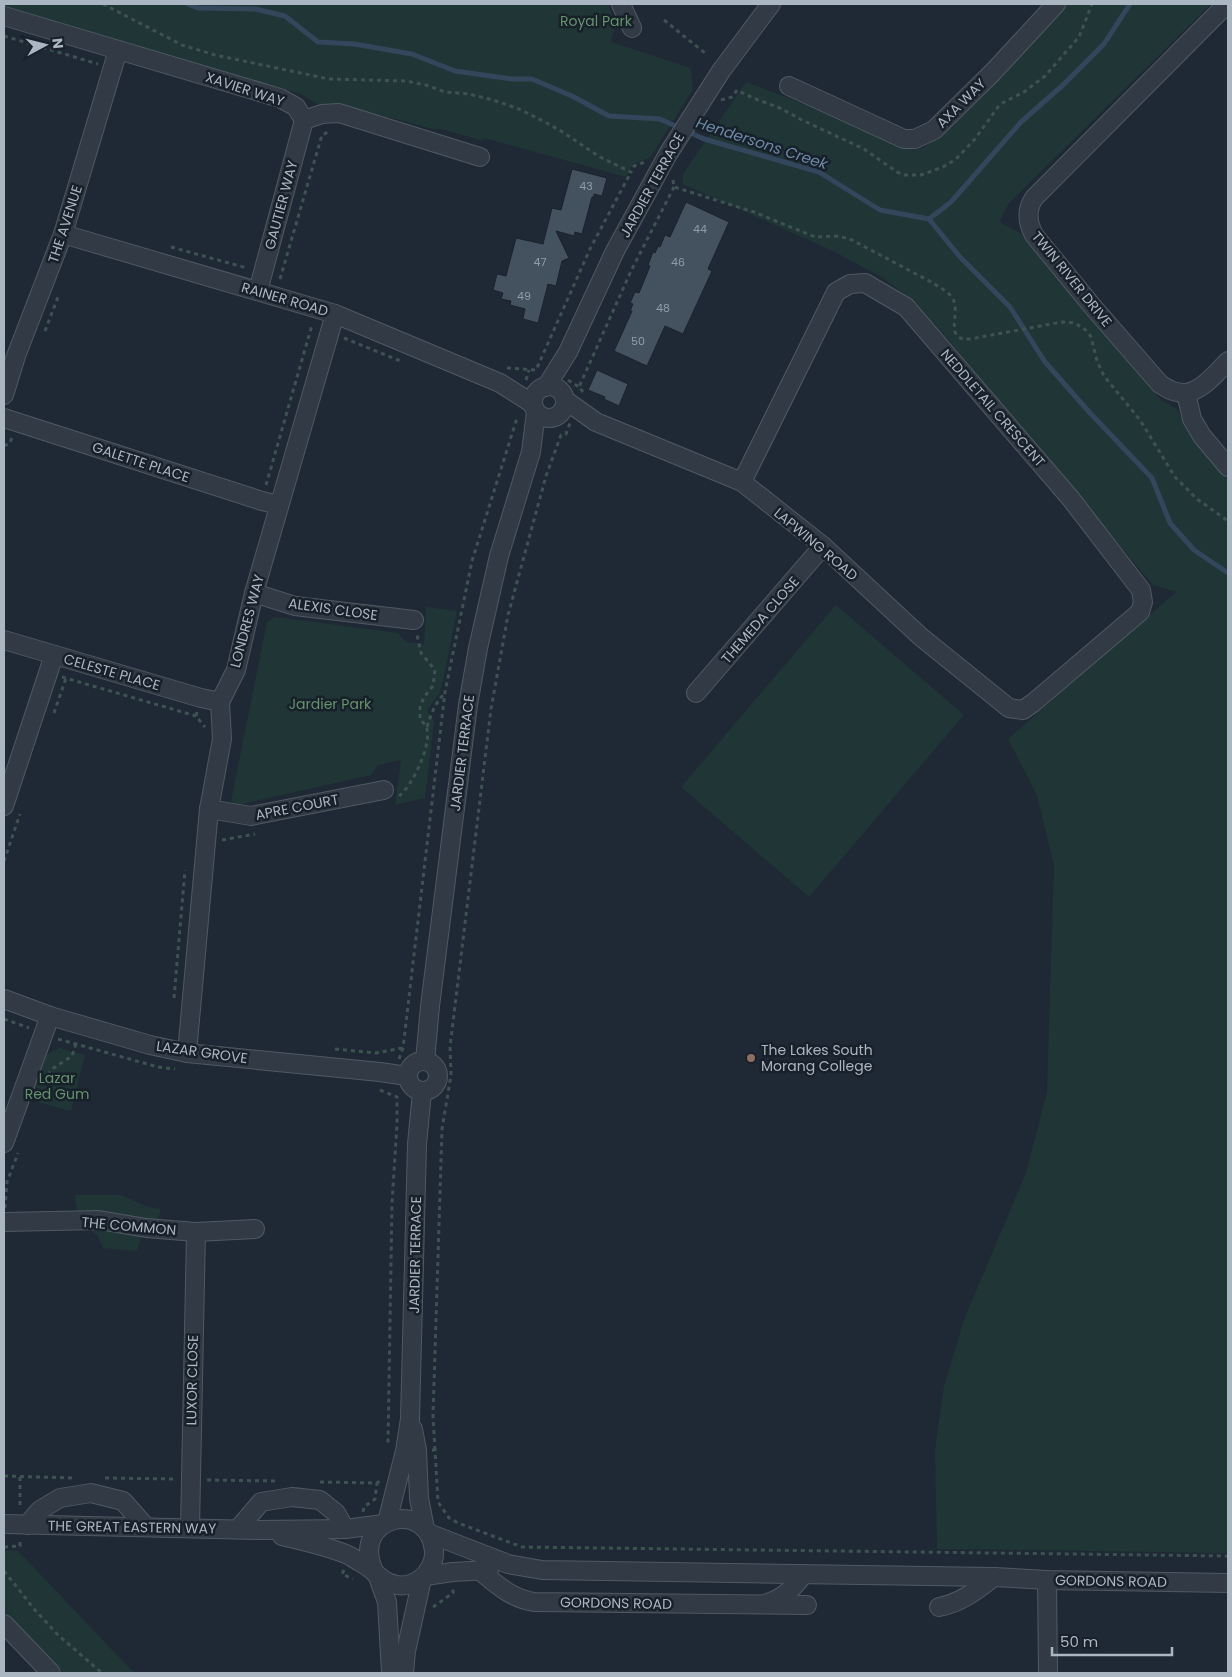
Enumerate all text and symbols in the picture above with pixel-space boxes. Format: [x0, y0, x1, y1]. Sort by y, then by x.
park label: Royal Park [560, 11, 633, 31]
north arrow [20, 20, 70, 70]
text: N [47, 37, 68, 50]
street label: XAVIER WAY [203, 67, 287, 111]
street label: AXA WAY [932, 74, 990, 132]
water label: Hendersons Creek [694, 112, 832, 175]
street label: JARDIER TERRACE [615, 129, 689, 241]
street label: GAUTIER WAY [259, 158, 303, 252]
house number: 43 [579, 178, 593, 194]
street label: THE AVENUE [43, 183, 87, 265]
house number: 44 [693, 221, 707, 237]
street label: TWIN RIVER DRIVE [1027, 227, 1117, 331]
house number: 47 [534, 254, 546, 270]
house number: 46 [671, 254, 685, 270]
street label: RAINER ROAD [239, 277, 331, 321]
house number: 49 [517, 288, 531, 304]
house number: 48 [656, 300, 670, 316]
house number: 50 [631, 333, 645, 349]
street label: NEDDLETAIL CRESCENT [936, 345, 1050, 472]
street label: GALETTE PLACE [90, 437, 192, 487]
street label: LAPWING ROAD [770, 503, 862, 585]
street label: LONDRES WAY [225, 572, 269, 670]
street label: THEMEDA CLOSE [716, 572, 804, 668]
street label: ALEXIS CLOSE [287, 593, 379, 625]
street label: CELESTE PLACE [61, 649, 163, 695]
park label: Jardier Park [289, 694, 372, 714]
street label: JARDIER TERRACE [445, 694, 479, 812]
street label: APRE COURT [254, 789, 341, 825]
street label: LAZAR GROVE [155, 1036, 249, 1068]
place label: The Lakes South Morang College [761, 1040, 873, 1076]
marker: The Lakes South Morang College [745, 1052, 757, 1064]
park label: Lazar Red Gum [25, 1068, 89, 1104]
street label: JARDIER TERRACE [404, 1196, 426, 1314]
street label: THE COMMON [81, 1212, 177, 1240]
street label: LUXOR CLOSE [181, 1334, 203, 1426]
street label: THE GREAT EASTERN WAY [48, 1516, 216, 1538]
street label: GORDONS ROAD [1055, 1570, 1167, 1592]
street label: GORDONS ROAD [560, 1592, 672, 1614]
scale bar [1052, 1624, 1172, 1656]
text: 50 m [1060, 1631, 1098, 1652]

